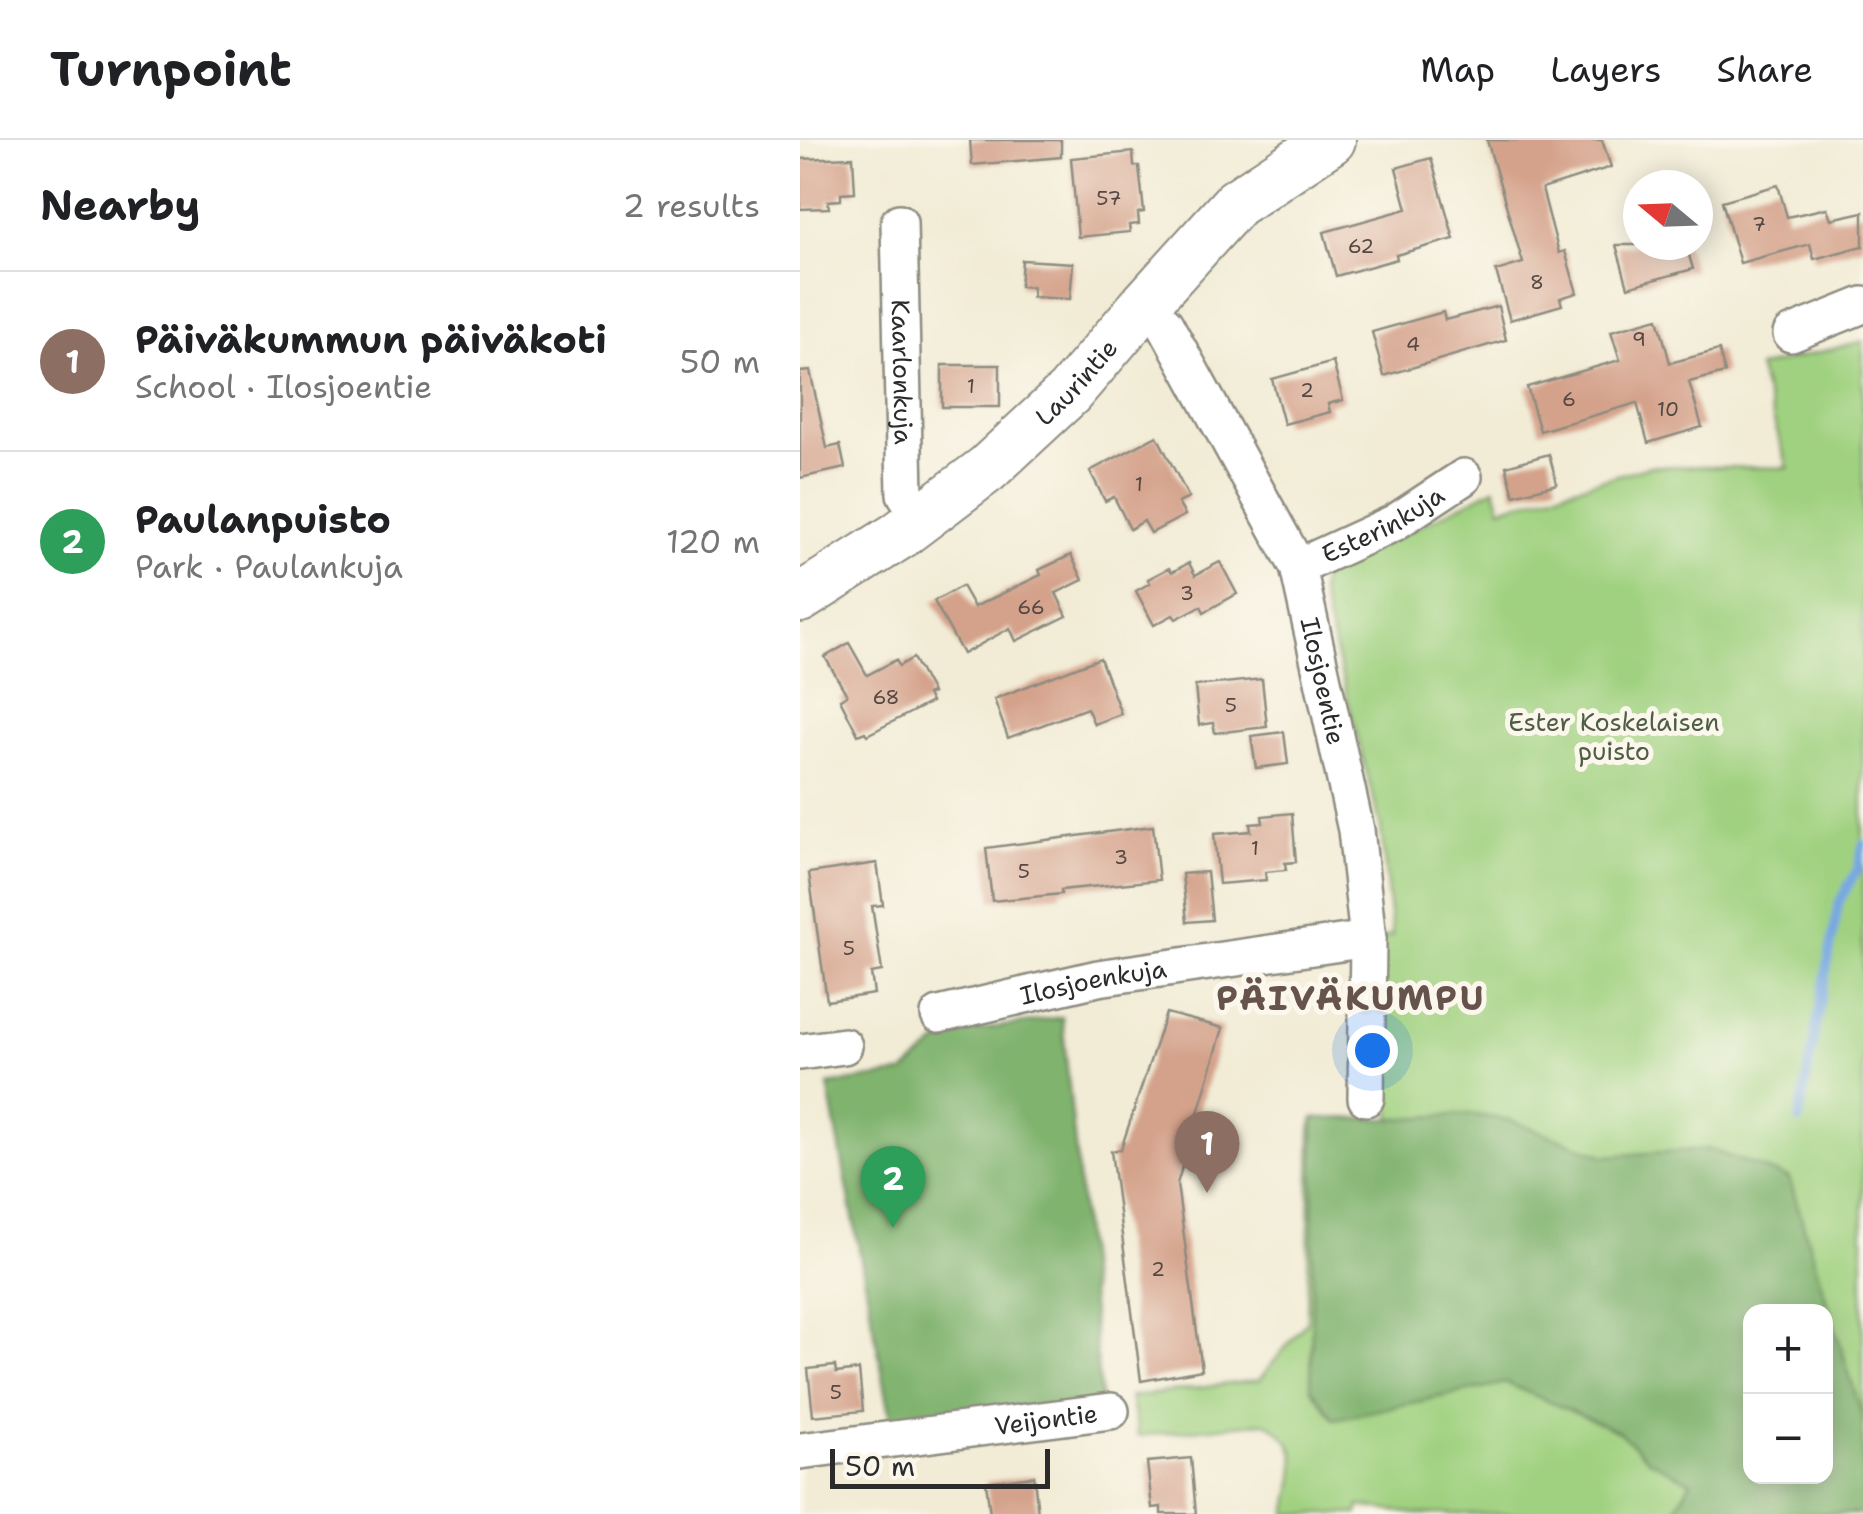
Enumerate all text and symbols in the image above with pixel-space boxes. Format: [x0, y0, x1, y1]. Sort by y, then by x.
text: Turnpoint [50, 37, 292, 101]
text: Map [1420, 46, 1495, 93]
text: Layers [1550, 46, 1662, 93]
text: Share [1717, 46, 1813, 93]
north arrow [1623, 170, 1713, 260]
text: Nearby [40, 177, 200, 233]
text: 2 results [623, 184, 760, 227]
house number: 57 [1096, 185, 1122, 211]
house number: 7 [1752, 211, 1766, 237]
house number: 62 [1348, 233, 1374, 259]
house number: 8 [1530, 269, 1544, 295]
street label: Kaarlonkuja [884, 299, 921, 445]
text: Päiväkummun päiväkoti [135, 314, 607, 365]
house number: 9 [1632, 326, 1646, 352]
house number: 4 [1406, 331, 1420, 357]
street label: Laurintie [1028, 332, 1125, 433]
text: 1 [65, 340, 80, 383]
text: 50 m [680, 340, 760, 383]
text: School · Ilosjoentie [135, 365, 432, 408]
house number: 1 [967, 373, 975, 399]
house number: 2 [1300, 377, 1314, 403]
house number: 6 [1562, 386, 1576, 412]
house number: 10 [1657, 396, 1679, 422]
house number: 1 [1135, 471, 1143, 497]
street label: Esterinkuja [1316, 478, 1451, 571]
text: Paulanpuisto [135, 494, 391, 545]
text: 2 [61, 520, 84, 563]
text: 120 m [666, 520, 760, 563]
text: Park · Paulankuja [135, 545, 403, 588]
house number: 3 [1180, 580, 1194, 606]
house number: 66 [1017, 594, 1045, 620]
street label: Ilosjoentie [1293, 614, 1354, 748]
house number: 68 [872, 684, 900, 710]
house number: 5 [1225, 692, 1237, 718]
park label: Ester Koskelaisen puisto [1508, 705, 1720, 768]
house number: 1 [1251, 835, 1259, 861]
house number: 3 [1114, 844, 1128, 870]
house number: 5 [1018, 858, 1030, 884]
house number: 5 [843, 935, 855, 961]
street label: Ilosjoenkuja [1017, 951, 1169, 1013]
district label: PÄIVÄKUMPU [1216, 974, 1486, 1021]
your location [1347, 1025, 1398, 1076]
pin: 1 [1174, 1110, 1240, 1193]
pin: 2 [861, 1146, 926, 1228]
house number: 2 [1151, 1256, 1165, 1282]
map controls [1743, 1304, 1833, 1484]
button: + [1743, 1304, 1833, 1394]
house number: 5 [830, 1379, 842, 1405]
button: − [1743, 1394, 1833, 1484]
street label: Veijontie [992, 1396, 1100, 1443]
scale bar [830, 1444, 1050, 1488]
text: 50 m [845, 1447, 915, 1485]

